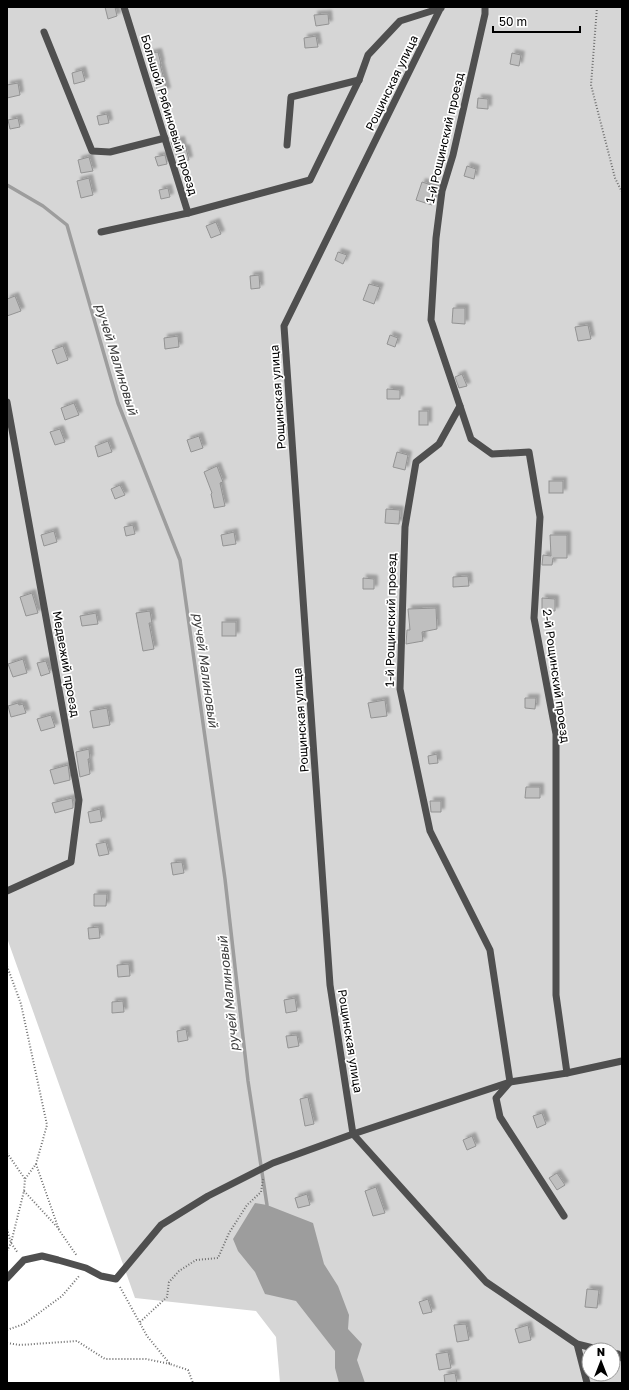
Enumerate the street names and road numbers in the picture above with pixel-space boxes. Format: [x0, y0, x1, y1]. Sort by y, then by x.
street label: Рощинская улица [362, 32, 421, 133]
street label: Большой Рябиновый проезд [138, 33, 201, 197]
street label: 1-й Рощинский проезд [422, 71, 467, 205]
street label: Рощинская улица [266, 344, 289, 450]
street label: 1-й Рощинский проезд [382, 553, 399, 687]
street label: 2-й Рощинский проезд [540, 608, 573, 744]
street label: Медвежий проезд [50, 610, 83, 718]
street label: Рощинская улица [289, 667, 312, 773]
street label: Рощинская улица [335, 988, 366, 1094]

